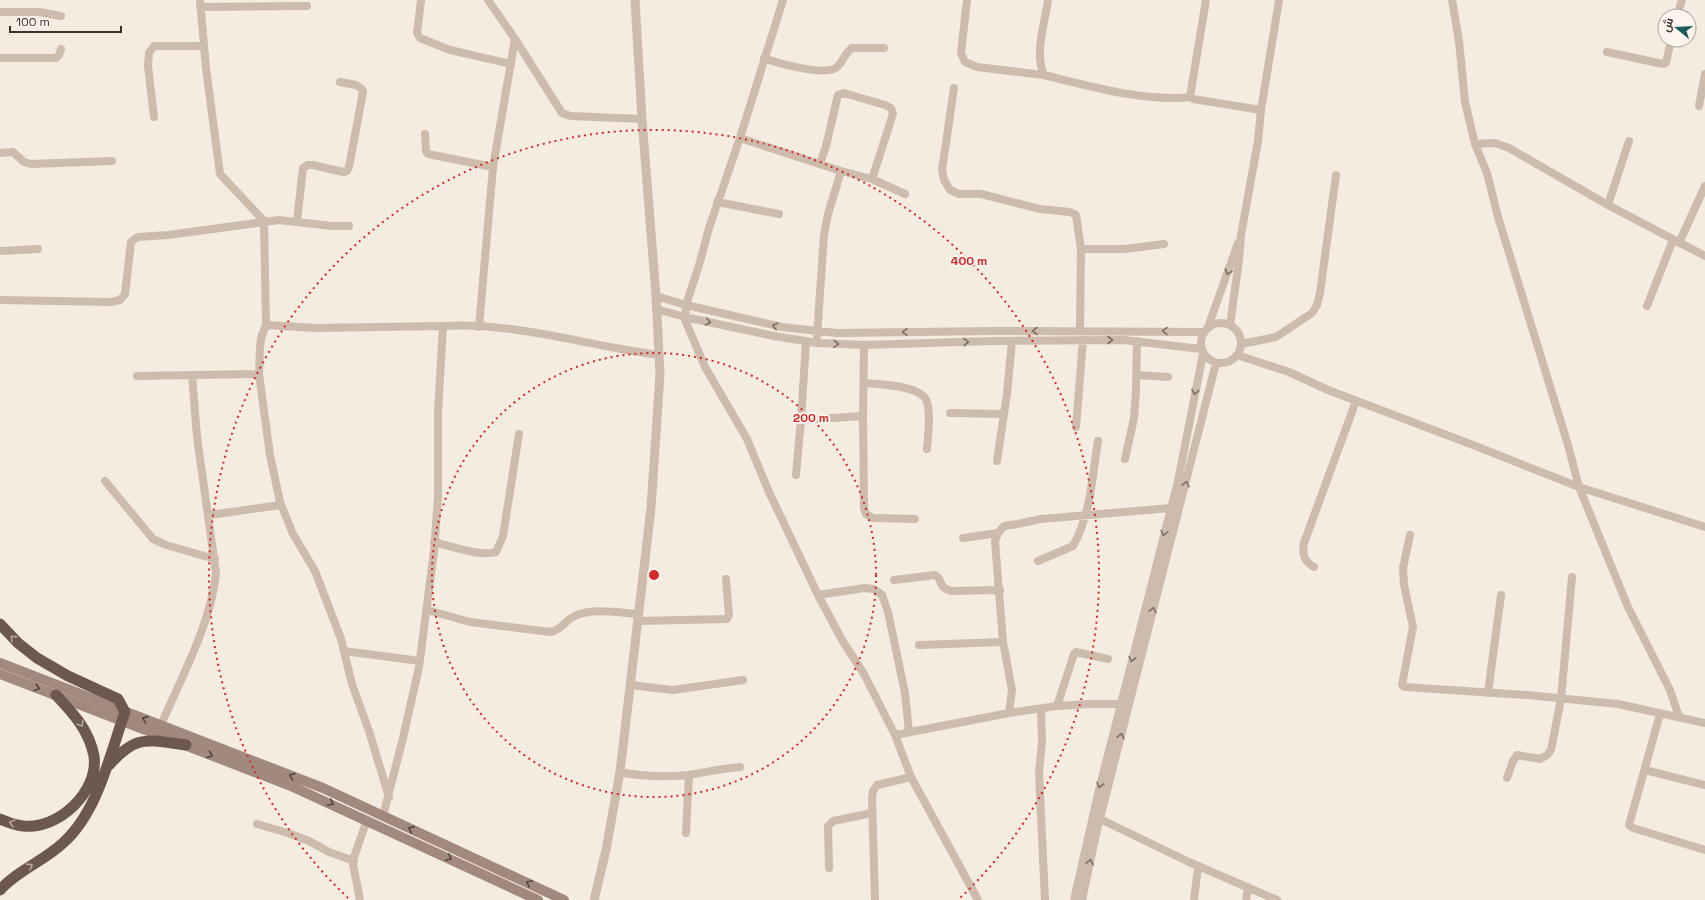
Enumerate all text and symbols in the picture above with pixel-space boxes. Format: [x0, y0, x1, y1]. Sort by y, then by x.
scale bar [10, 8, 121, 34]
north arrow [1657, 8, 1697, 48]
text: 100 m [16, 14, 50, 30]
text: ش [1659, 16, 1676, 34]
text: 400 m [951, 253, 987, 269]
one-way arrow [1224, 268, 1232, 275]
one-way arrow [705, 317, 711, 325]
one-way arrow [772, 322, 778, 330]
one-way arrow [1032, 327, 1038, 335]
one-way arrow [1162, 327, 1168, 335]
one-way arrow [902, 328, 908, 337]
one-way arrow [1107, 336, 1113, 344]
one-way arrow [963, 338, 969, 346]
one-way arrow [833, 339, 839, 348]
one-way arrow [1192, 389, 1200, 395]
text: 200 m [793, 410, 829, 426]
one-way arrow [1181, 481, 1189, 487]
one-way arrow [1161, 529, 1169, 536]
centre of rings [647, 568, 661, 582]
one-way arrow [1149, 606, 1157, 613]
one-way arrow [10, 635, 18, 643]
one-way arrow [1128, 655, 1137, 662]
one-way arrow [33, 683, 40, 691]
one-way arrow [141, 716, 148, 724]
one-way arrow [76, 720, 84, 727]
one-way arrow [1116, 732, 1125, 739]
one-way arrow [207, 750, 214, 758]
one-way arrow [289, 772, 296, 780]
one-way arrow [1097, 781, 1105, 788]
one-way arrow [326, 798, 334, 806]
one-way arrow [8, 819, 15, 828]
one-way arrow [407, 826, 415, 834]
one-way arrow [444, 853, 452, 861]
one-way arrow [1086, 859, 1094, 865]
one-way arrow [26, 863, 33, 871]
one-way arrow [525, 880, 533, 888]

